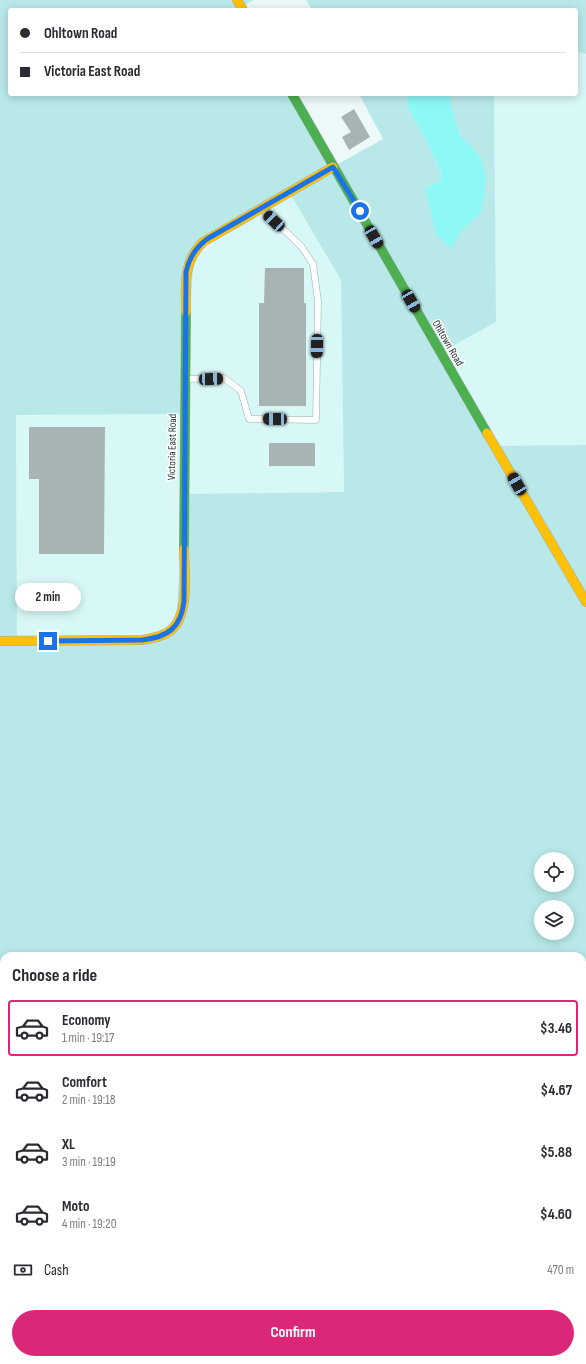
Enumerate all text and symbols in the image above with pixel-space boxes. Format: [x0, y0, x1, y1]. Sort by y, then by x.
text: Ohltown Road [44, 24, 117, 43]
text: Victoria East Road [44, 62, 140, 81]
route start [351, 202, 369, 220]
car [261, 208, 287, 234]
car [363, 224, 385, 250]
car [400, 288, 422, 314]
street label: Ohltown Road [430, 318, 467, 369]
car [311, 334, 323, 358]
car [199, 373, 223, 385]
street label: Victoria East Road [165, 413, 179, 480]
car [263, 413, 287, 425]
car [506, 471, 528, 497]
callout: 2 min [15, 583, 81, 611]
text: 2 min [36, 589, 60, 605]
route end [39, 632, 57, 650]
map controls [534, 852, 574, 940]
button: locate [534, 852, 574, 892]
button: layers [534, 900, 574, 940]
text: Choose a ride [12, 965, 97, 986]
icon: car [14, 1010, 50, 1046]
text: Economy [62, 1011, 111, 1030]
text: $3.46 [540, 1019, 572, 1038]
text: 1 min · 19:17 [62, 1030, 114, 1046]
icon: car [14, 1072, 50, 1108]
text: Comfort [62, 1073, 107, 1092]
text: $4.67 [541, 1081, 572, 1100]
text: 2 min · 19:18 [62, 1092, 115, 1108]
icon: car [14, 1134, 50, 1170]
text: XL [62, 1135, 75, 1154]
text: $5.88 [540, 1143, 572, 1162]
text: 3 min · 19:19 [62, 1154, 116, 1170]
icon: car [14, 1196, 50, 1232]
text: Moto [62, 1197, 89, 1216]
text: $4.60 [540, 1205, 572, 1224]
text: 4 min · 19:20 [62, 1216, 116, 1232]
icon: cash [12, 1259, 34, 1281]
text: Cash [44, 1261, 69, 1280]
text: 470 m [547, 1262, 574, 1278]
button: Confirm [12, 1310, 574, 1356]

